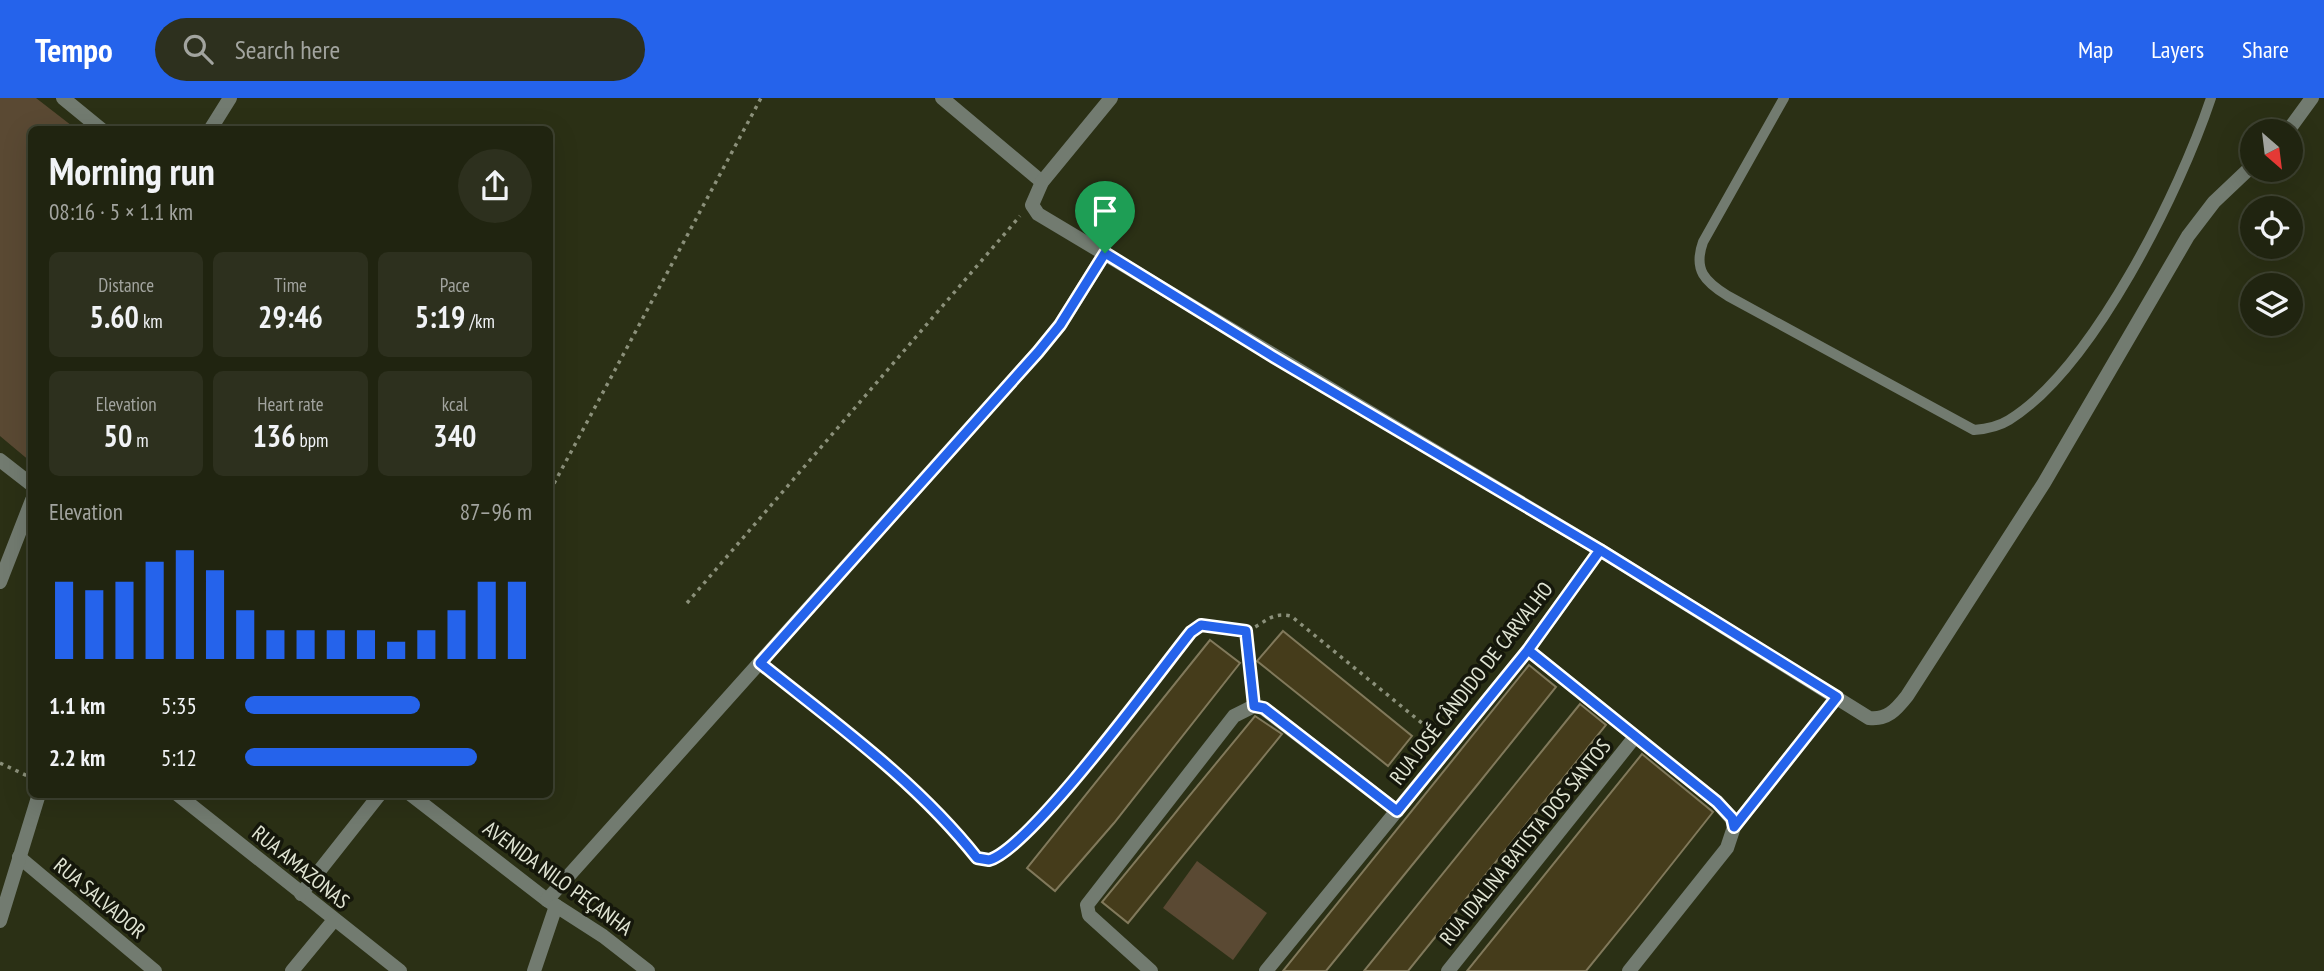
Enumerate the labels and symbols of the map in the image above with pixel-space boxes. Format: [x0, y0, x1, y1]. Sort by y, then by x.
north arrow [2240, 119, 2303, 182]
pin [1075, 181, 1135, 253]
street label: RUA JOSÉ CÂNDIDO DE CARVALHO [1383, 576, 1559, 790]
street label: RUA IDALINA BATISTA DOS SANTOS [1433, 733, 1617, 951]
street label: AVENIDA NILO PEÇANHA [478, 815, 638, 941]
street label: RUA AMAZONAS [247, 819, 355, 915]
street label: RUA SALVADOR [48, 852, 152, 944]

